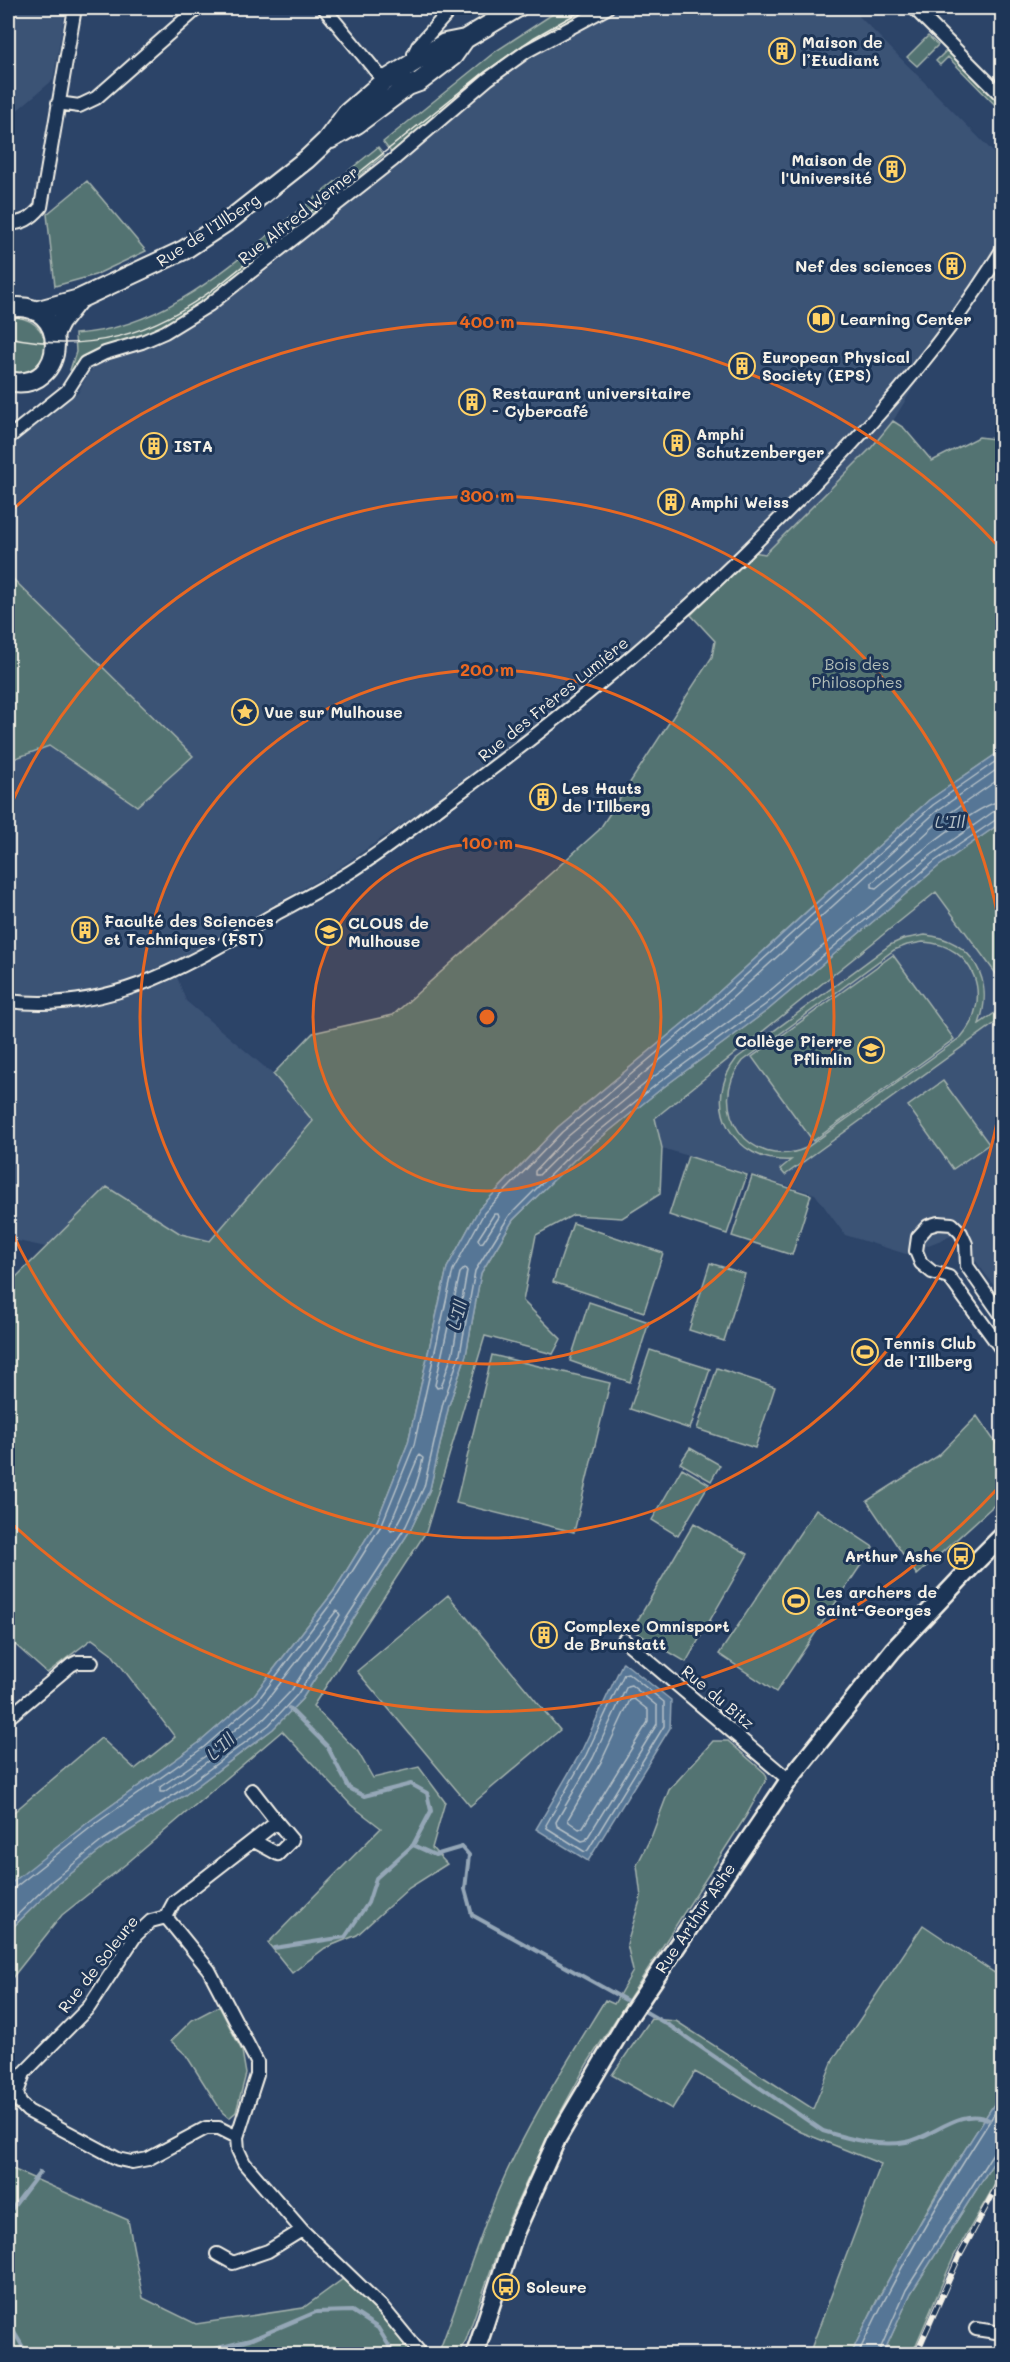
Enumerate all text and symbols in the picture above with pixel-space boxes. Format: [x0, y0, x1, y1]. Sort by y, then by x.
place label: Maison de l’Etudiant [802, 31, 883, 70]
building icon: Maison de l’Etudiant [767, 36, 797, 66]
place label: Maison de l'Université [781, 149, 872, 188]
building icon: Maison de l'Université [877, 154, 907, 184]
street label: Rue Alfred Werner [233, 161, 362, 268]
street label: Rue de l'Illberg [152, 188, 263, 271]
building icon: Nef des sciences [937, 251, 967, 281]
place label: Nef des sciences [795, 255, 932, 276]
library icon: Learning Center [806, 304, 836, 334]
place label: Learning Center [840, 308, 972, 329]
text: 400 m [459, 309, 515, 333]
place label: European Physical Society (EPS) [762, 346, 910, 385]
building icon: European Physical Society (EPS) [727, 351, 757, 381]
place label: Restaurant universitaire - Cybercafé [492, 382, 691, 421]
building icon: Restaurant universitaire - Cybercafé [457, 387, 487, 417]
place label: Amphi Schutzenberger [696, 423, 824, 462]
building icon: Amphi Schutzenberger [662, 428, 692, 458]
building icon: ISTA [139, 431, 169, 461]
place label: ISTA [174, 435, 213, 456]
text: 300 m [460, 483, 514, 507]
building icon: Amphi Weiss [656, 487, 686, 517]
place label: Amphi Weiss [690, 491, 789, 512]
street label: Rue des Frères Lumière [473, 631, 632, 766]
park label: Bois des Philosophes [811, 653, 903, 692]
text: 200 m [460, 657, 514, 681]
place icon: Vue sur Mulhouse [230, 697, 260, 727]
place label: Vue sur Mulhouse [264, 701, 403, 722]
place label: Les Hauts de l'Illberg [562, 777, 650, 816]
building icon: Les Hauts de l'Illberg [528, 782, 558, 812]
water label: L'Ill [935, 809, 966, 833]
text: 100 m [461, 830, 513, 854]
place label: Faculté des Sciences et Techniques (FST) [104, 910, 274, 949]
place label: CLOUS de Mulhouse [348, 912, 429, 951]
building icon: Faculté des Sciences et Techniques (FST) [70, 915, 100, 945]
school or university icon: CLOUS de Mulhouse [314, 917, 344, 947]
centre of rings [477, 1007, 497, 1027]
place label: Collège Pierre Pflimlin [735, 1030, 852, 1069]
school or university icon: Collège Pierre Pflimlin [856, 1035, 886, 1065]
water label: L'Ill [442, 1297, 473, 1333]
place label: Tennis Club de l'Illberg [884, 1332, 976, 1371]
sports icon: Tennis Club de l'Illberg [850, 1337, 880, 1367]
bus stop icon: Arthur Ashe [946, 1541, 976, 1571]
place label: Arthur Ashe [845, 1545, 942, 1566]
place label: Les archers de Saint-Georges [816, 1581, 937, 1620]
sports icon: Les archers de Saint-Georges [781, 1586, 811, 1616]
place label: Complexe Omnisport de Brunstatt [564, 1615, 730, 1654]
building icon: Complexe Omnisport de Brunstatt [529, 1620, 559, 1650]
street label: Rue du Bitz [678, 1660, 759, 1733]
water label: L'Ill [201, 1727, 240, 1765]
street label: Rue Arthur Ashe [650, 1858, 739, 1977]
street label: Rue de Soleure [53, 1911, 142, 2017]
bus stop icon: Soleure [491, 2272, 521, 2302]
place label: Soleure [526, 2276, 587, 2297]

